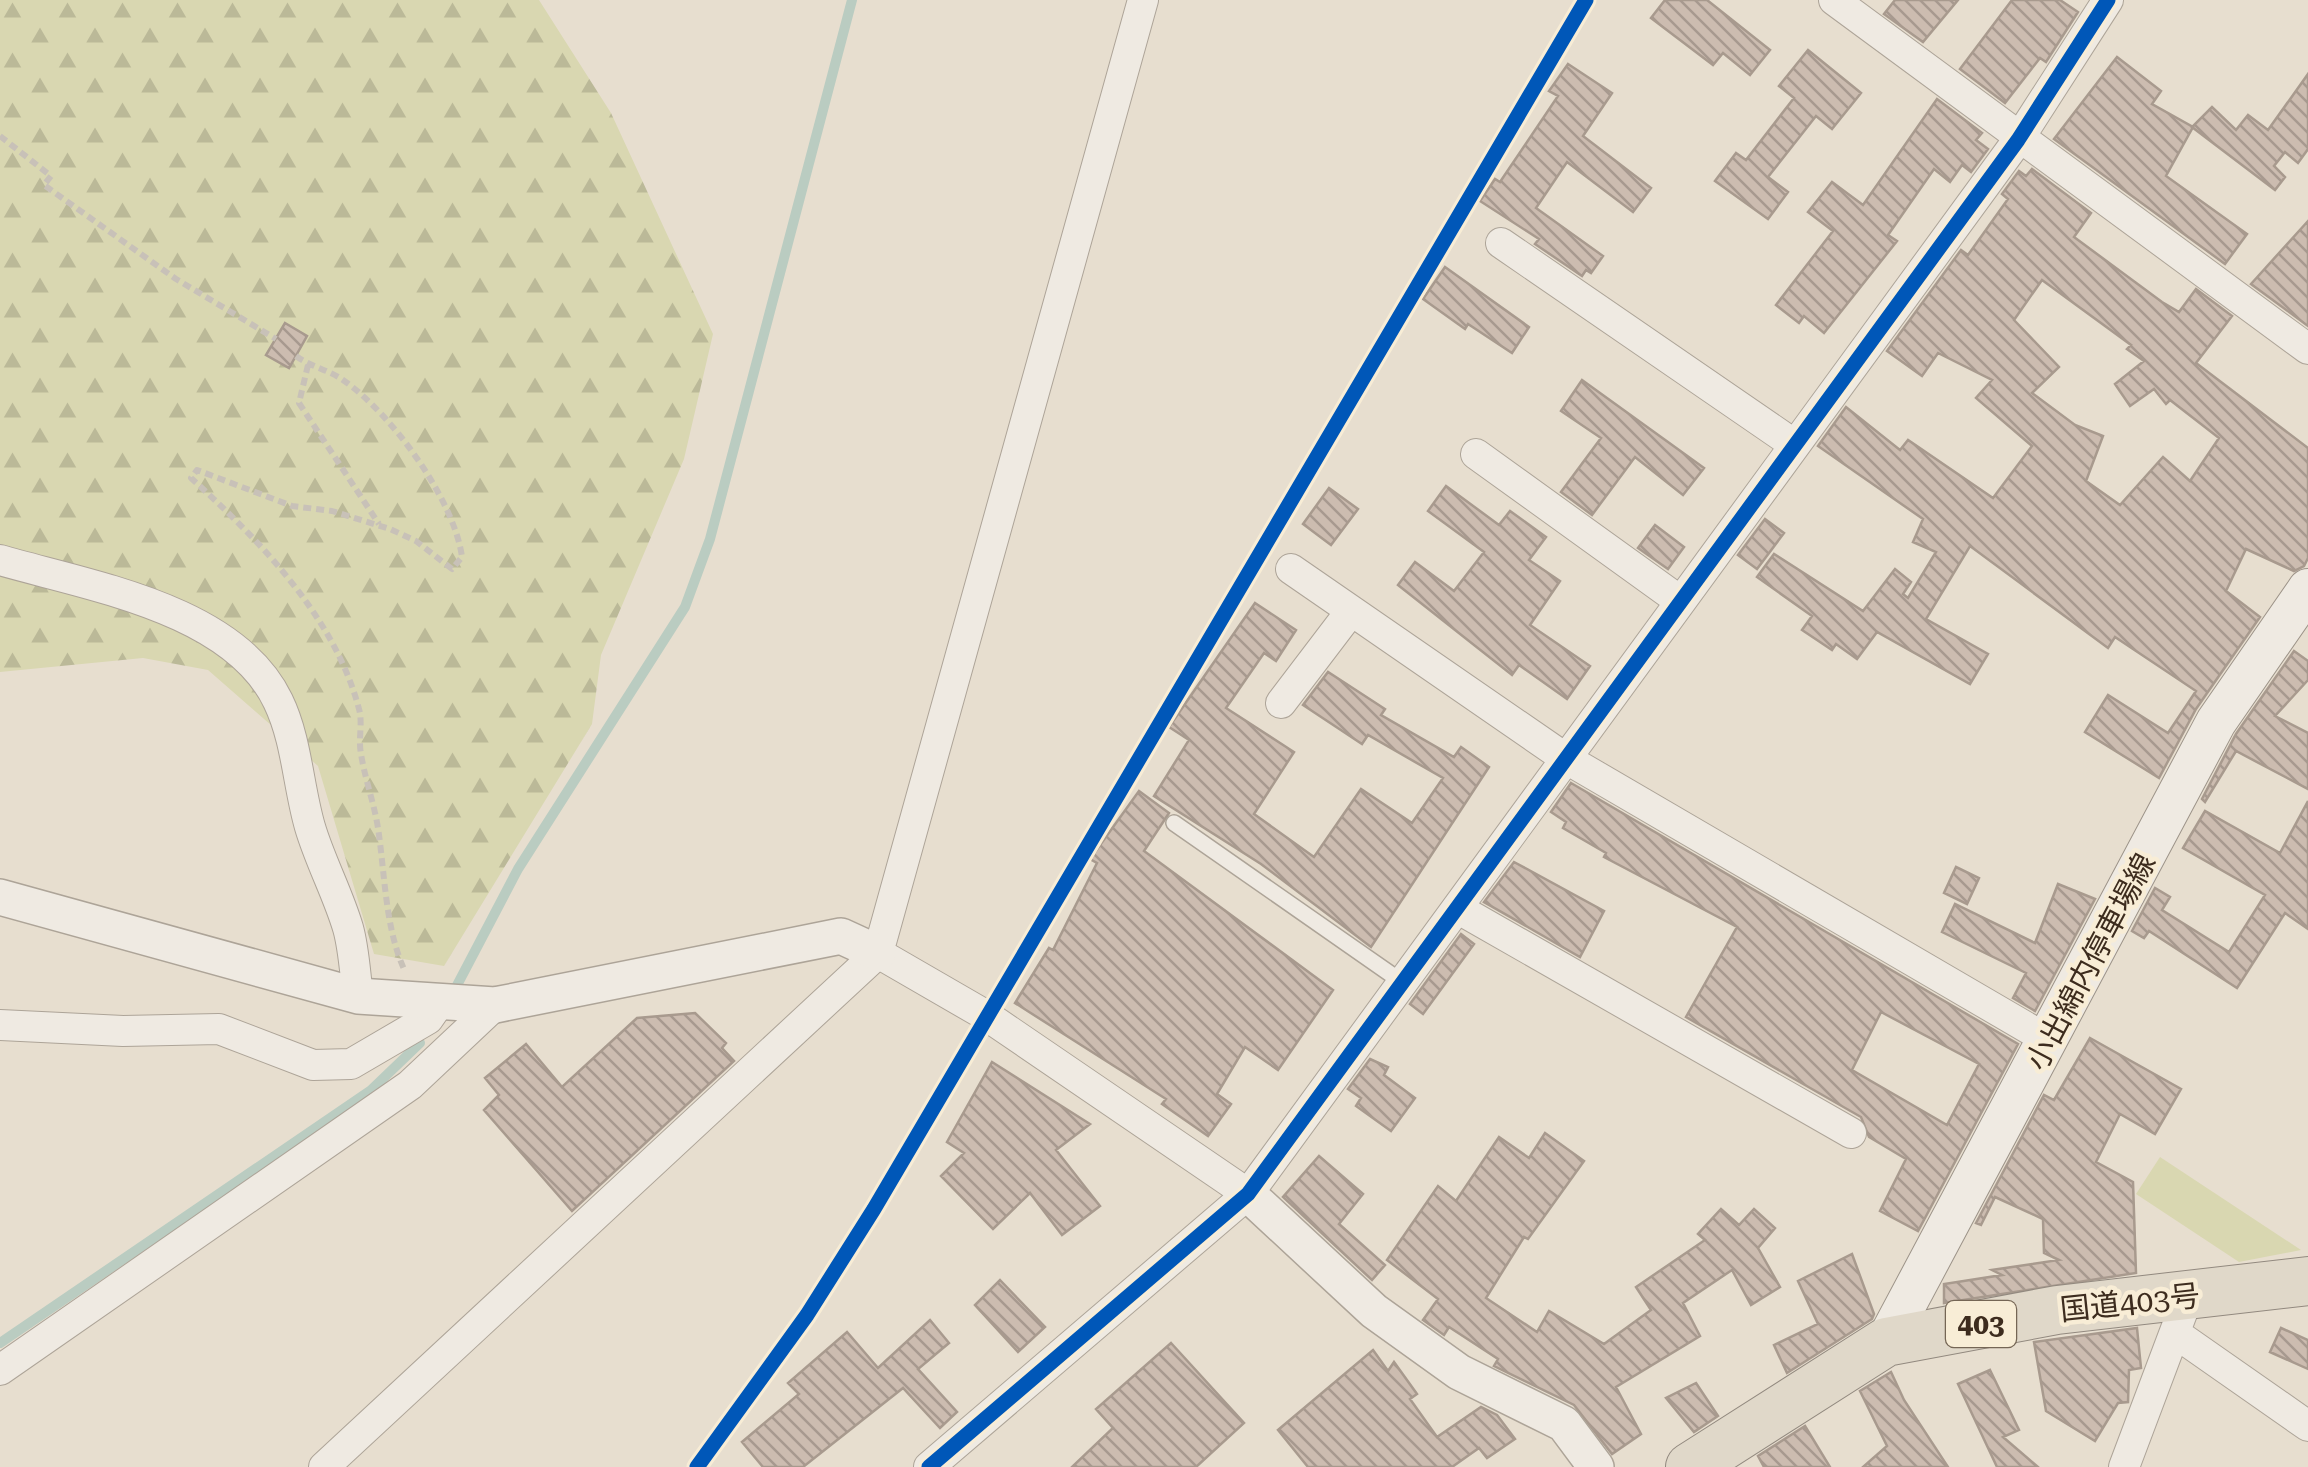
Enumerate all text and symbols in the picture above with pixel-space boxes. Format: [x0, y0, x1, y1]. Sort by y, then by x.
street label: 小出綿内停車場線 [2019, 848, 2162, 1076]
street label: 国道403号 [2058, 1278, 2202, 1327]
road number: 403 [1946, 1301, 2016, 1347]

